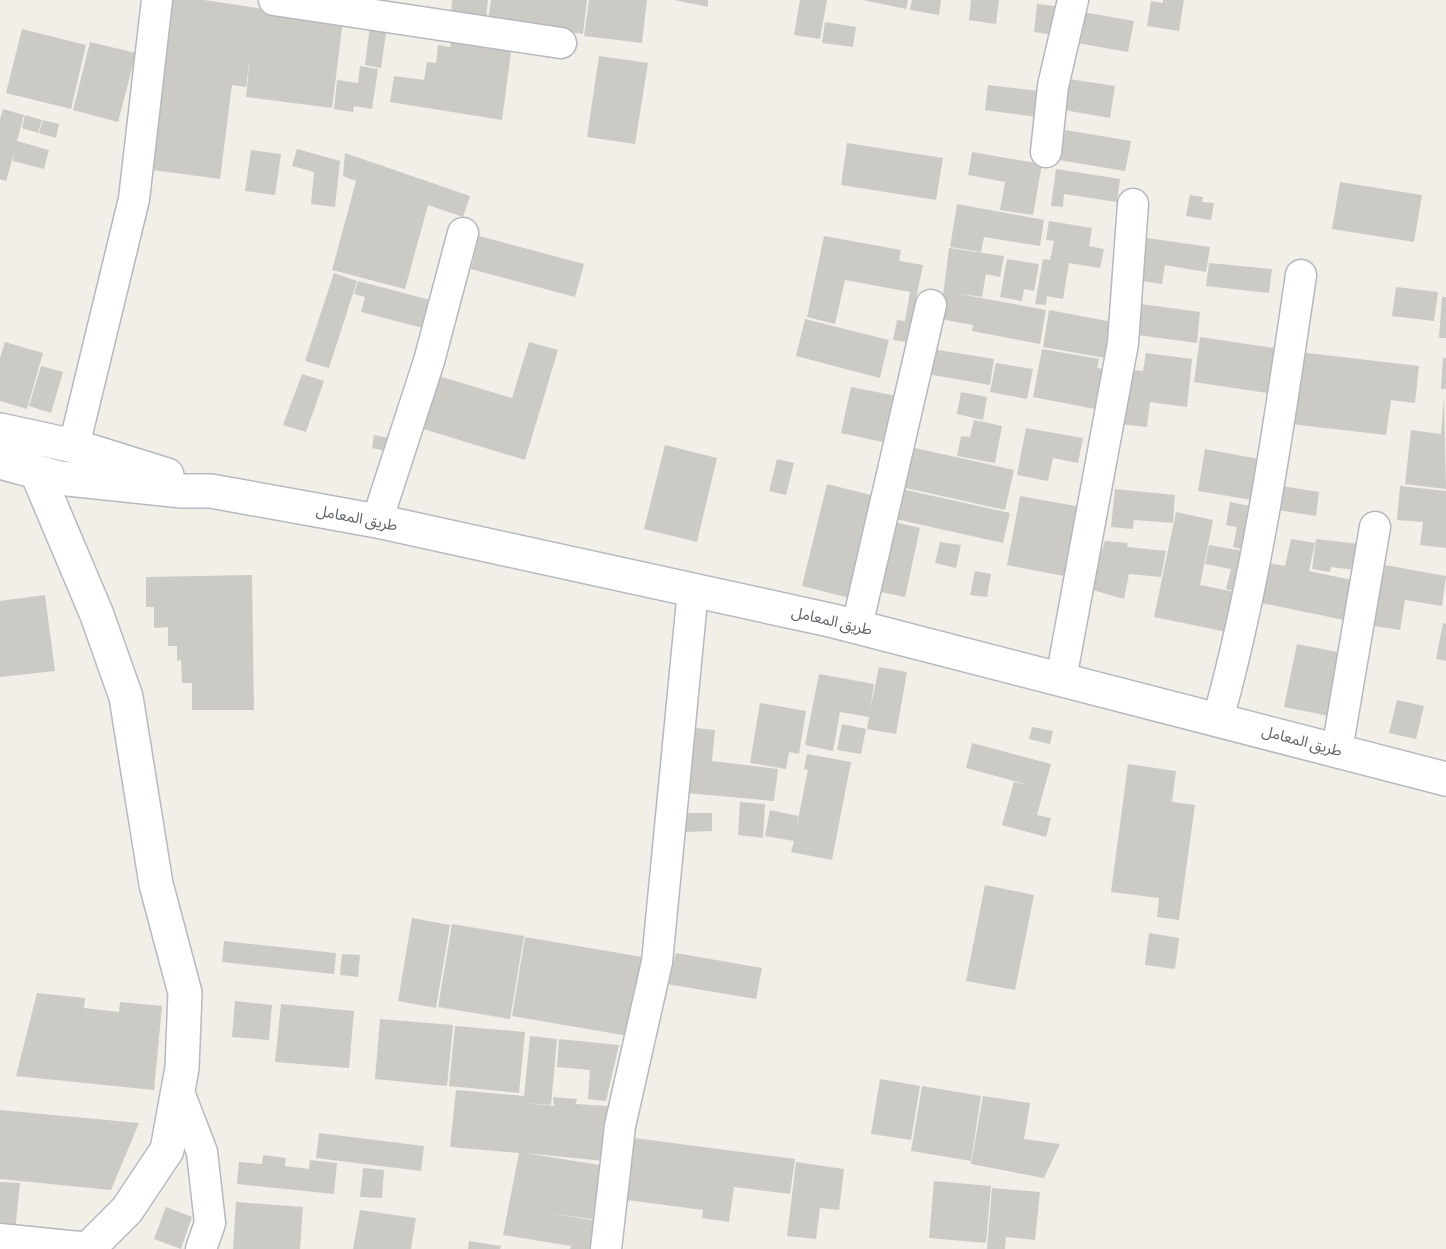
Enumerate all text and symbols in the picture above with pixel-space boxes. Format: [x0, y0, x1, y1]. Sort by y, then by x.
street label: طريق المعامل [315, 500, 399, 536]
street label: طريق المعامل [790, 602, 874, 640]
street label: طريق المعامل [1260, 721, 1344, 761]

